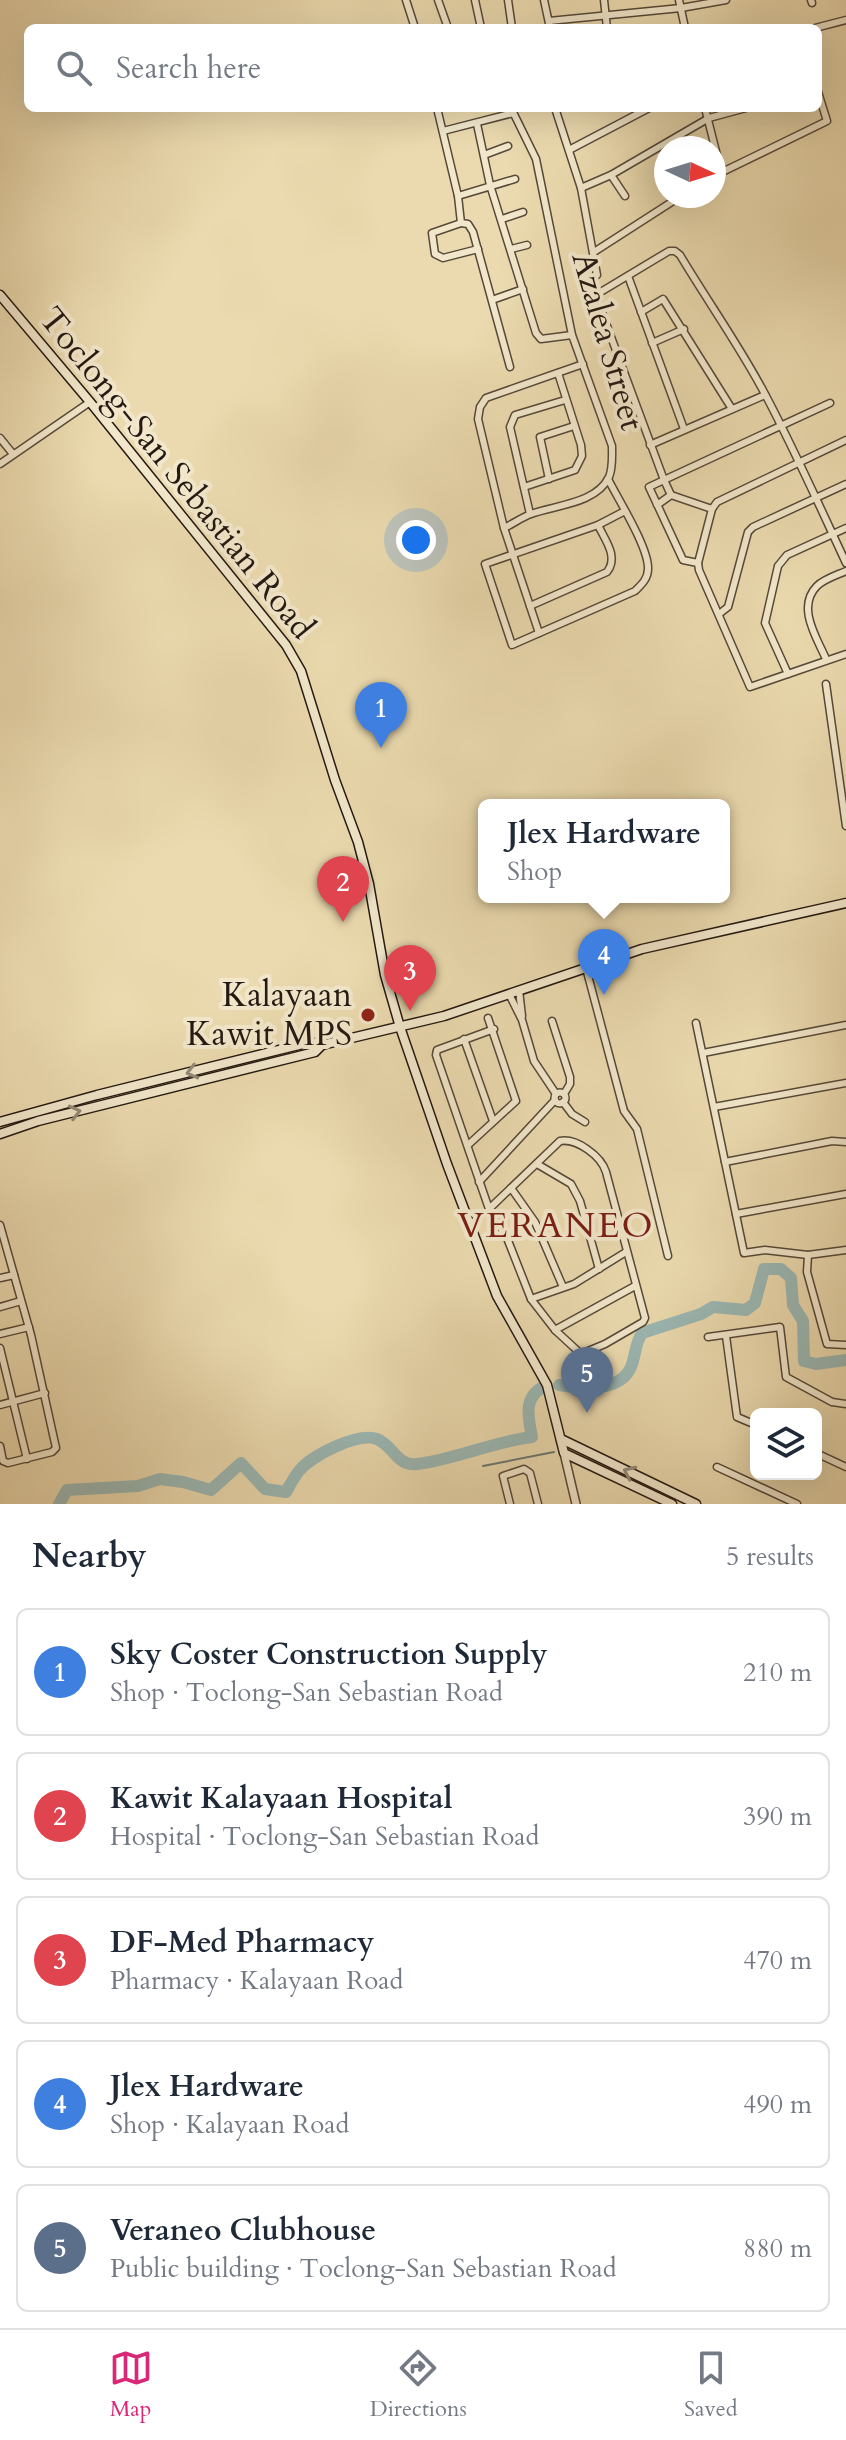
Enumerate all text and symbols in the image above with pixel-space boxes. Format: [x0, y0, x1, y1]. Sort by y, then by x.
search box [24, 24, 822, 112]
icon: search [52, 46, 96, 90]
text: Search here [116, 48, 261, 89]
north arrow [654, 136, 726, 208]
street label: Azalea Street [561, 246, 656, 436]
street label: Toclong-San Sebastian Road [29, 297, 325, 649]
your location [396, 520, 436, 560]
pin: 1 [355, 682, 407, 748]
popup [478, 799, 730, 903]
text: Jlex Hardware [507, 813, 701, 854]
text: Shop [507, 854, 562, 889]
pin: 2 [317, 856, 369, 922]
pin: 4 [578, 929, 630, 995]
pin: 3 [384, 945, 436, 1011]
place label: Kalayaan Kawit MPS [186, 972, 352, 1057]
marker: Kalayaan Kawit MPS [359, 1006, 377, 1024]
one-way arrow [186, 1062, 200, 1079]
one-way arrow [67, 1104, 81, 1121]
district label: VERANEO [457, 1201, 655, 1250]
pin: 5 [561, 1347, 613, 1413]
map controls [750, 1408, 822, 1480]
button: layers [750, 1408, 822, 1480]
one-way arrow [622, 1466, 637, 1482]
text: Nearby [32, 1533, 147, 1579]
text: 5 results [726, 1539, 814, 1574]
text: Sky Coster Construction Supply [110, 1634, 548, 1675]
text: 1 [53, 1655, 67, 1690]
text: 210 m [743, 1655, 812, 1690]
text: Shop · Toclong-San Sebastian Road [110, 1675, 503, 1710]
text: Kawit Kalayaan Hospital [110, 1778, 452, 1819]
text: 2 [53, 1799, 67, 1834]
text: 390 m [743, 1799, 812, 1834]
text: Hospital · Toclong-San Sebastian Road [110, 1819, 539, 1854]
text: DF-Med Pharmacy [110, 1922, 374, 1963]
text: 3 [53, 1943, 67, 1978]
text: 470 m [743, 1943, 812, 1978]
text: Pharmacy · Kalayaan Road [110, 1963, 403, 1998]
text: Jlex Hardware [110, 2066, 304, 2107]
text: 4 [53, 2087, 67, 2122]
text: 490 m [743, 2087, 812, 2122]
text: Shop · Kalayaan Road [110, 2107, 349, 2142]
text: Veraneo Clubhouse [110, 2210, 376, 2251]
text: 5 [53, 2231, 67, 2266]
text: 880 m [743, 2231, 812, 2266]
text: Public building · Toclong-San Sebastian Road [110, 2251, 617, 2286]
tab: Map [109, 2346, 153, 2424]
tab: Directions [370, 2346, 467, 2424]
tab: Saved [684, 2346, 737, 2424]

